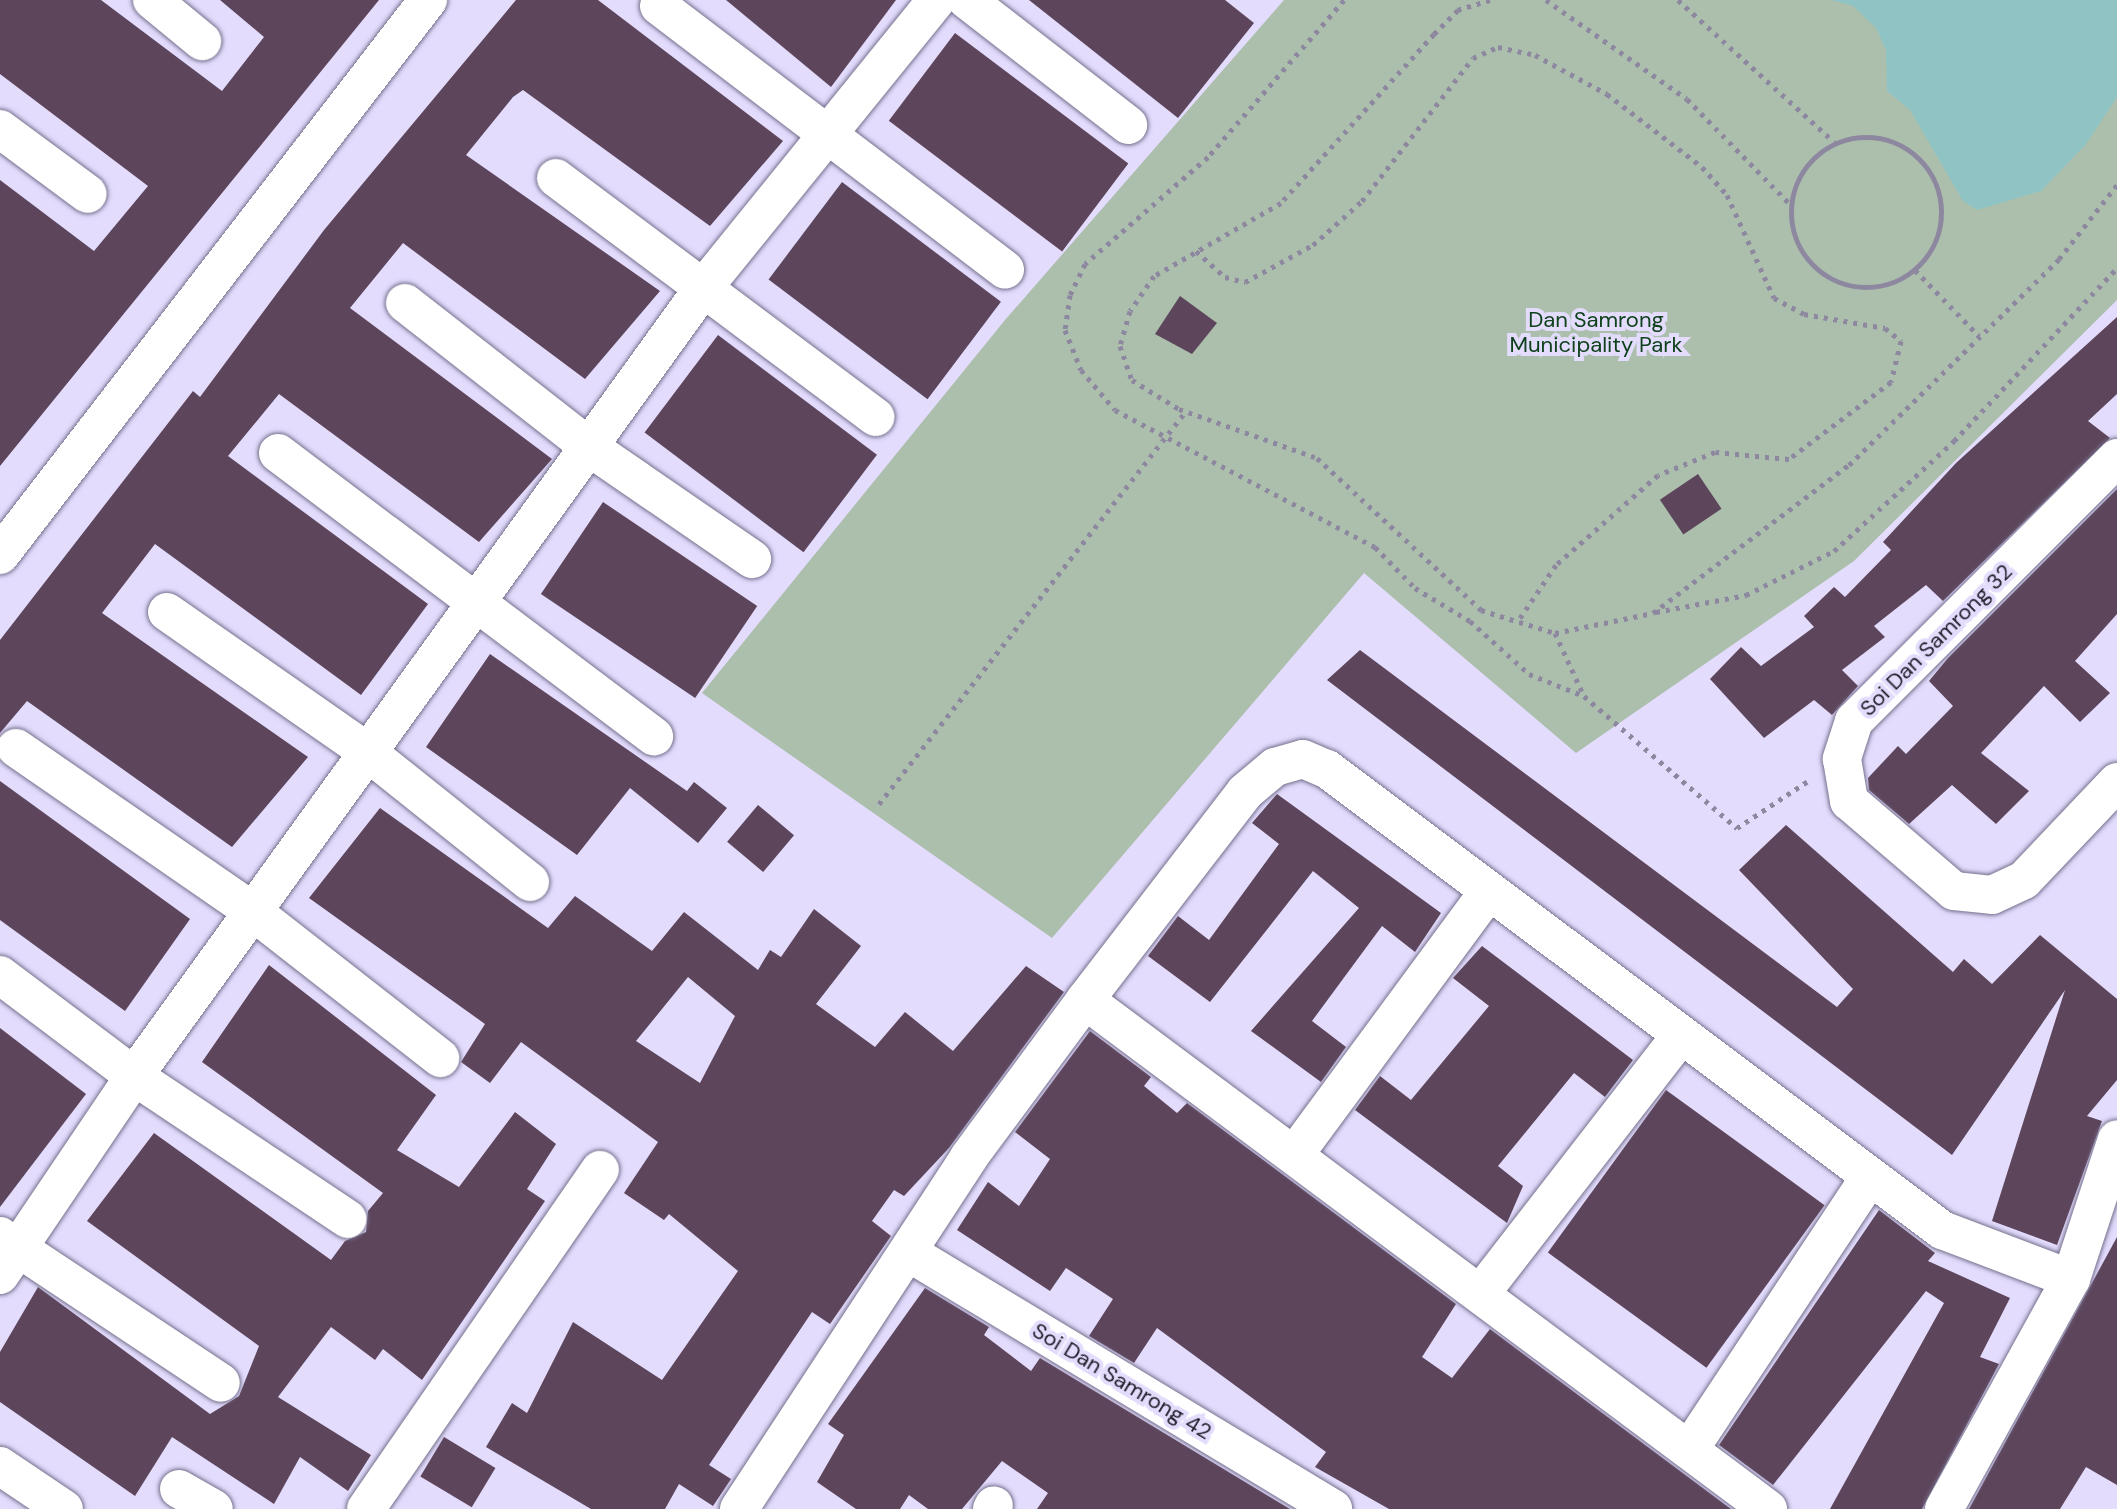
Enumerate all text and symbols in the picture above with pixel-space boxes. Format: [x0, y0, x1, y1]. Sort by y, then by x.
park label: Dan Samrong Municipality Park [1510, 306, 1682, 358]
street label: Soi Dan Samrong 32 [1855, 559, 2017, 721]
street label: Soi Dan Samrong 42 [1028, 1317, 1216, 1445]

